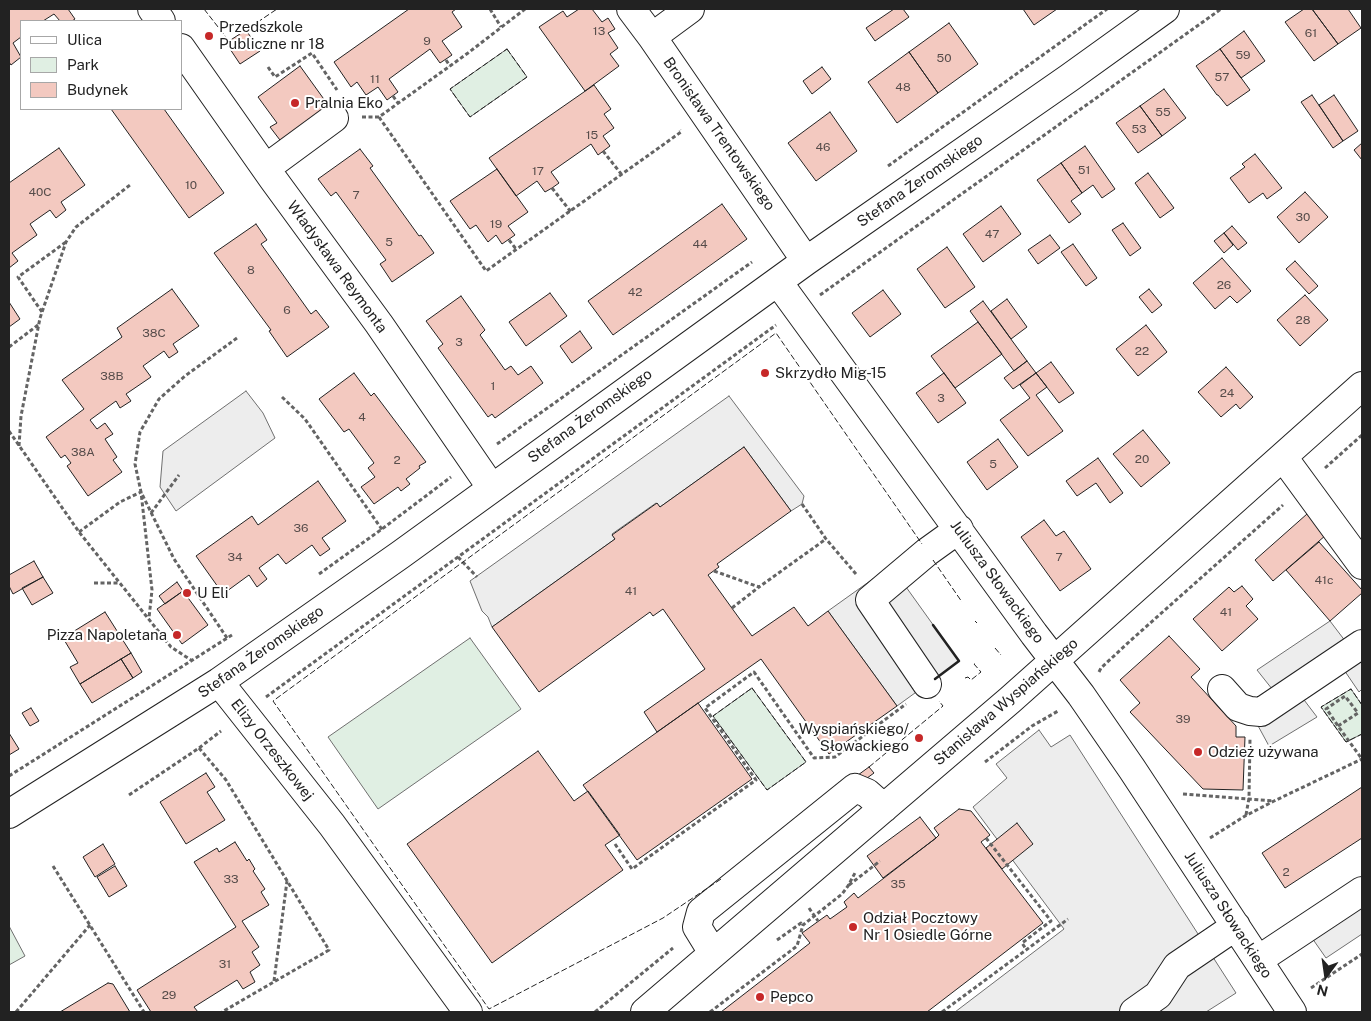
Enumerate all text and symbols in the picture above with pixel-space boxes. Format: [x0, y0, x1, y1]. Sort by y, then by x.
place label: Przedszkole Publiczne nr 18 [219, 18, 324, 53]
legend [20, 20, 182, 110]
house number: 13 [593, 24, 605, 38]
house number: 61 [1305, 26, 1317, 40]
marker: Przedszkole Publiczne nr 18 [203, 30, 215, 42]
text: Ulica [67, 31, 102, 48]
house number: 9 [423, 34, 431, 48]
house number: 59 [1235, 48, 1251, 62]
house number: 50 [936, 51, 952, 65]
street label: Bronisława Trentowskiego [659, 54, 779, 214]
text: Park [67, 56, 99, 73]
house number: 57 [1215, 70, 1229, 84]
house number: 11 [370, 72, 380, 86]
house number: 48 [895, 80, 911, 94]
text: Budynek [67, 81, 128, 98]
place label: Pralnia Eko [305, 94, 383, 112]
marker: Pralnia Eko [289, 97, 301, 109]
house number: 55 [1155, 105, 1171, 119]
house number: 53 [1131, 122, 1147, 136]
house number: 15 [586, 128, 598, 142]
street label: Stefana Żeromskiego [854, 131, 986, 231]
house number: 46 [815, 140, 831, 154]
house number: 51 [1078, 163, 1090, 177]
house number: 17 [532, 164, 544, 178]
house number: 10 [185, 178, 197, 192]
house number: 40C [28, 185, 52, 199]
house number: 7 [352, 188, 360, 202]
street label: Władysława Reymonta [283, 198, 391, 336]
house number: 30 [1296, 210, 1310, 224]
house number: 19 [490, 217, 502, 231]
house number: 47 [985, 227, 999, 241]
house number: 5 [385, 235, 393, 249]
house number: 44 [692, 237, 708, 251]
house number: 8 [247, 263, 255, 277]
house number: 26 [1217, 278, 1231, 292]
house number: 42 [628, 285, 642, 299]
house number: 6 [283, 303, 291, 317]
house number: 28 [1296, 313, 1310, 327]
house number: 38C [142, 326, 166, 340]
house number: 3 [455, 335, 463, 349]
house number: 22 [1135, 344, 1149, 358]
place label: Skrzydło Mig-15 [775, 364, 886, 382]
street label: Stefana Żeromskiego [524, 365, 656, 467]
marker: Skrzydło Mig-15 [759, 367, 771, 379]
house number: 38B [100, 369, 124, 383]
house number: 1 [491, 379, 495, 393]
house number: 24 [1220, 386, 1234, 400]
house number: 3 [937, 391, 945, 405]
house number: 4 [358, 410, 366, 424]
house number: 38A [71, 445, 95, 459]
house number: 20 [1135, 452, 1149, 466]
house number: 2 [393, 453, 401, 467]
house number: 5 [989, 457, 997, 471]
street label: Juliusza Słowackiego [946, 517, 1048, 647]
house number: 36 [294, 521, 308, 535]
house number: 34 [227, 550, 243, 564]
house number: 7 [1055, 550, 1063, 564]
house number: 41c [1315, 573, 1333, 587]
place label: U Eli [197, 584, 228, 602]
house number: 41 [625, 584, 637, 598]
marker: U Eli [181, 587, 193, 599]
street label: Stefana Żeromskiego [195, 602, 327, 702]
house number: 41 [1220, 605, 1232, 619]
place label: Pizza Napoletana [47, 626, 167, 644]
marker: Pizza Napoletana [171, 629, 183, 641]
street label: Stanisława Wyspiańskiego [930, 634, 1082, 770]
street label: Elizy Orzeszkowej [227, 696, 317, 804]
house number: 39 [1176, 712, 1190, 726]
place label: Wyspiańskiego/ Słowackiego [799, 720, 909, 755]
marker: Wyspiańskiego/ Słowackiego [913, 732, 925, 744]
place label: Odzież używana [1208, 743, 1319, 761]
marker: Odzież używana [1192, 746, 1204, 758]
street label: Juliusza Słowackiego [1180, 848, 1276, 982]
house number: 2 [1282, 865, 1290, 879]
house number: 33 [223, 872, 239, 886]
house number: 35 [890, 877, 906, 891]
place label: Odział Pocztowy Nr 1 Osiedle Górne [863, 909, 992, 944]
marker: Odział Pocztowy Nr 1 Osiedle Górne [847, 921, 859, 933]
north arrow [1301, 951, 1351, 1001]
house number: 31 [219, 957, 231, 971]
text: N [1315, 981, 1330, 1000]
house number: 29 [162, 988, 176, 1002]
place label: Pepco [770, 988, 813, 1006]
marker: Pepco [754, 991, 766, 1003]

